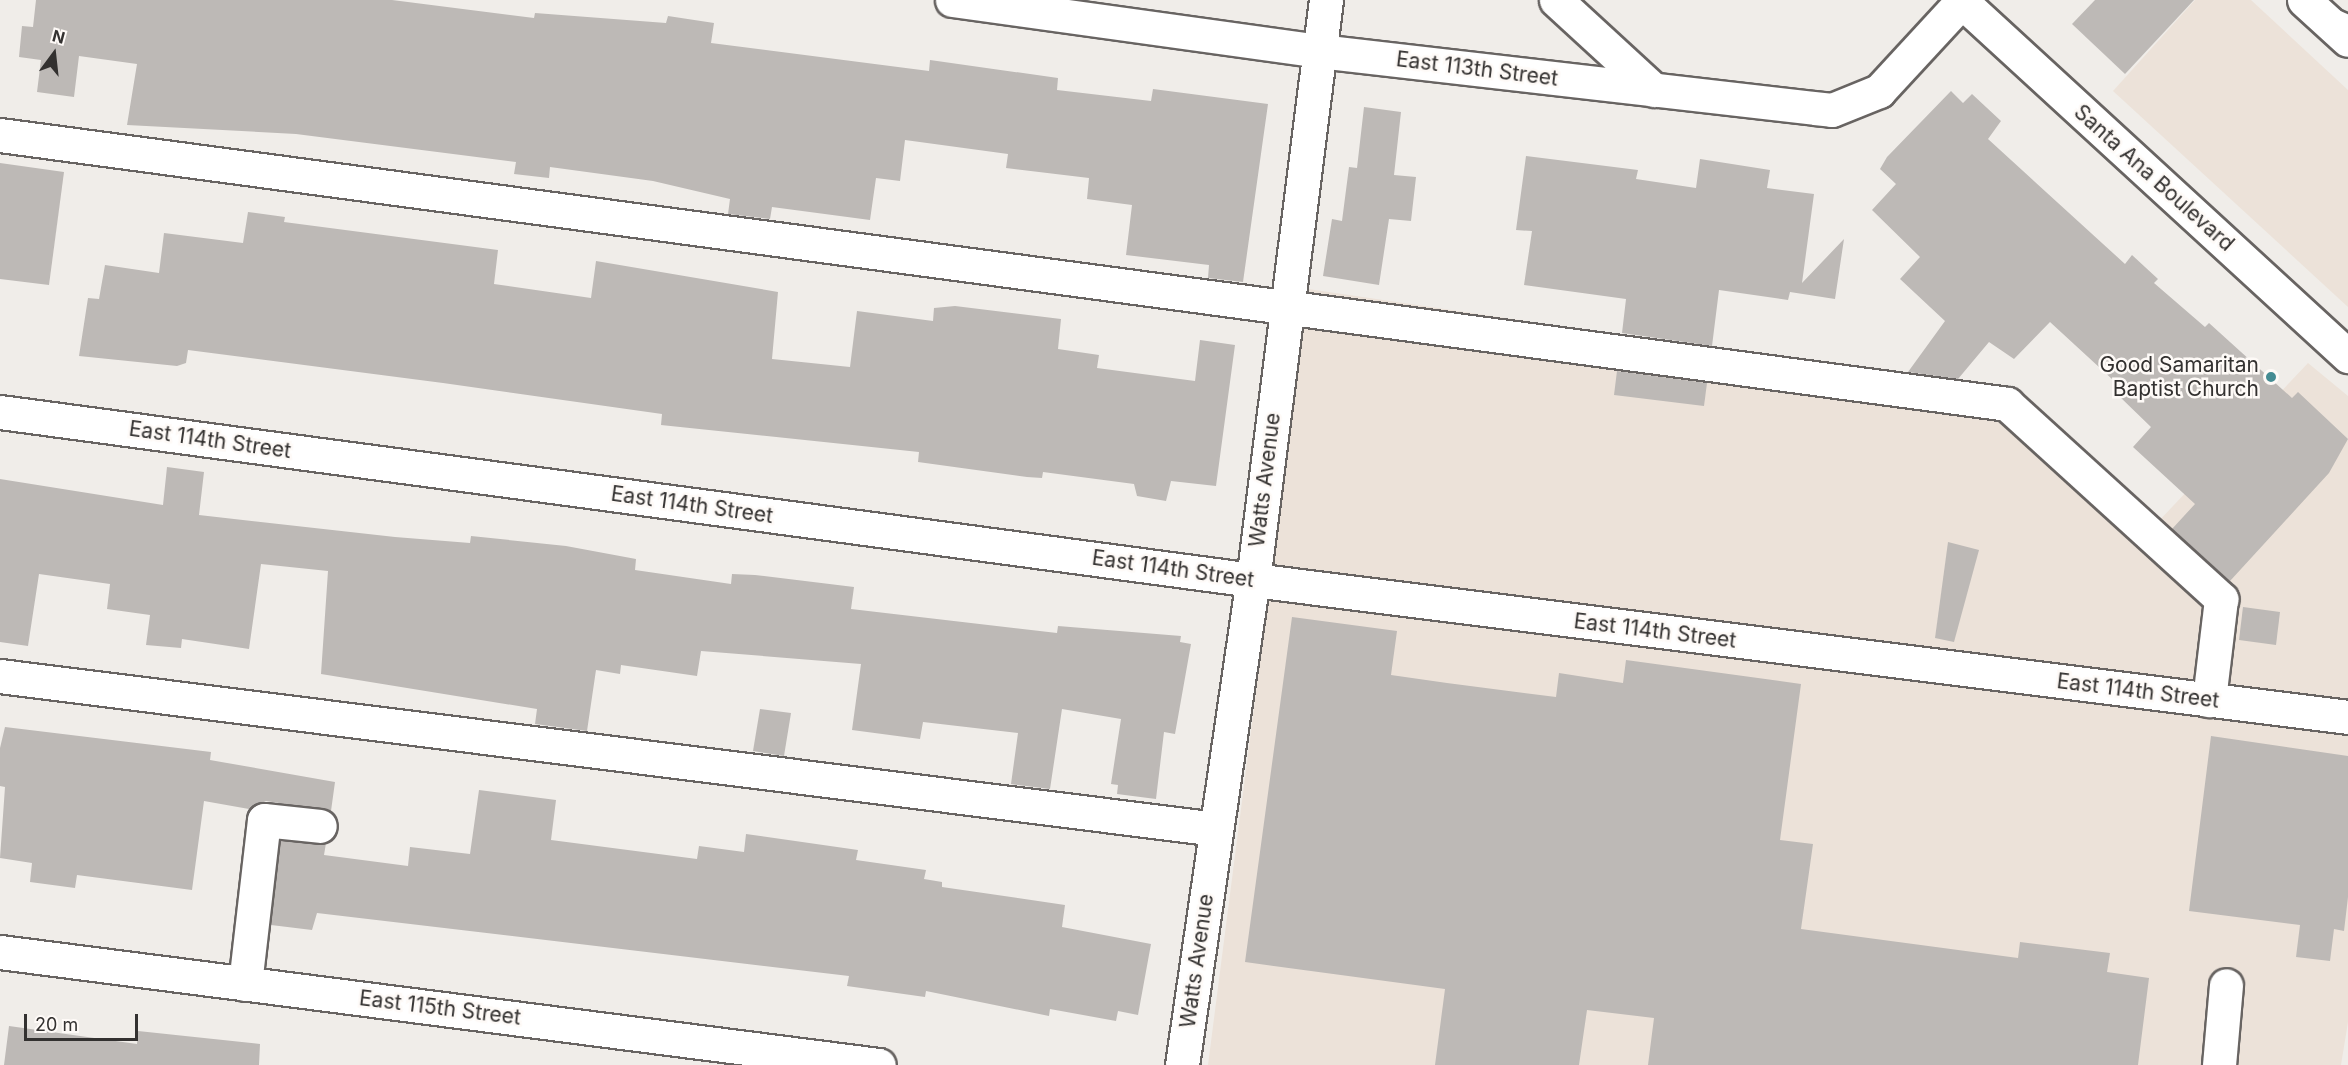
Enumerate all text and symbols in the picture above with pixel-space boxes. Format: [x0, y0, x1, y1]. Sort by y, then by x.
north arrow [24, 24, 84, 84]
text: N [50, 25, 67, 48]
street label: East 113th Street [1395, 47, 1559, 91]
street label: Santa Ana Boulevard [2069, 100, 2239, 256]
place label: Good Samaritan Baptist Church [2099, 352, 2259, 402]
marker: Good Samaritan Baptist Church [2264, 370, 2278, 384]
street label: Watts Avenue [1244, 411, 1286, 549]
street label: East 114th Street [127, 416, 293, 464]
street label: East 114th Street [609, 481, 775, 529]
street label: East 114th Street [1090, 545, 1256, 593]
street label: East 114th Street [1572, 609, 1738, 653]
street label: East 114th Street [2055, 669, 2221, 713]
street label: Watts Avenue [1175, 892, 1219, 1030]
street label: East 115th Street [358, 986, 522, 1030]
scale bar [27, 1002, 141, 1040]
text: 20 m [35, 1014, 78, 1035]

